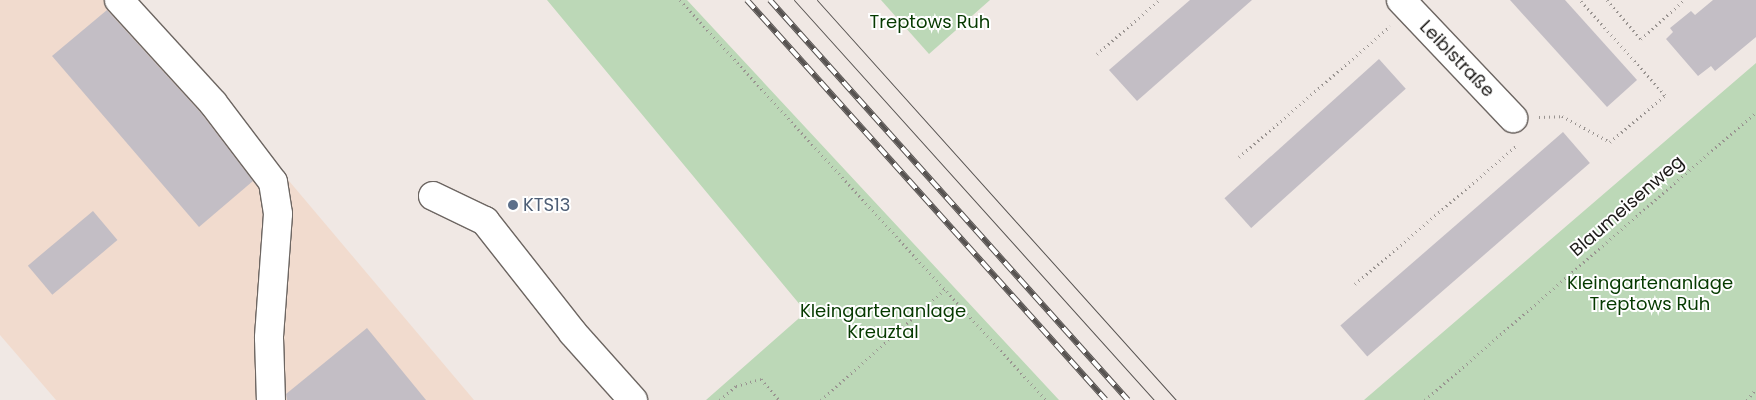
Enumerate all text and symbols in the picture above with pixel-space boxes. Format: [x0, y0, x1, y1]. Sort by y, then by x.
park label: Treptows Ruh [870, 11, 990, 33]
street label: Leiblstraße [1415, 16, 1499, 102]
street label: Blaumeisenweg [1566, 151, 1688, 261]
place label: KTS13 [523, 194, 570, 216]
marker: KTS13 [507, 199, 519, 211]
park label: Kleingartenanlage Treptows Ruh [1567, 273, 1733, 316]
park label: Kleingartenanlage Kreuztal [800, 301, 966, 344]

